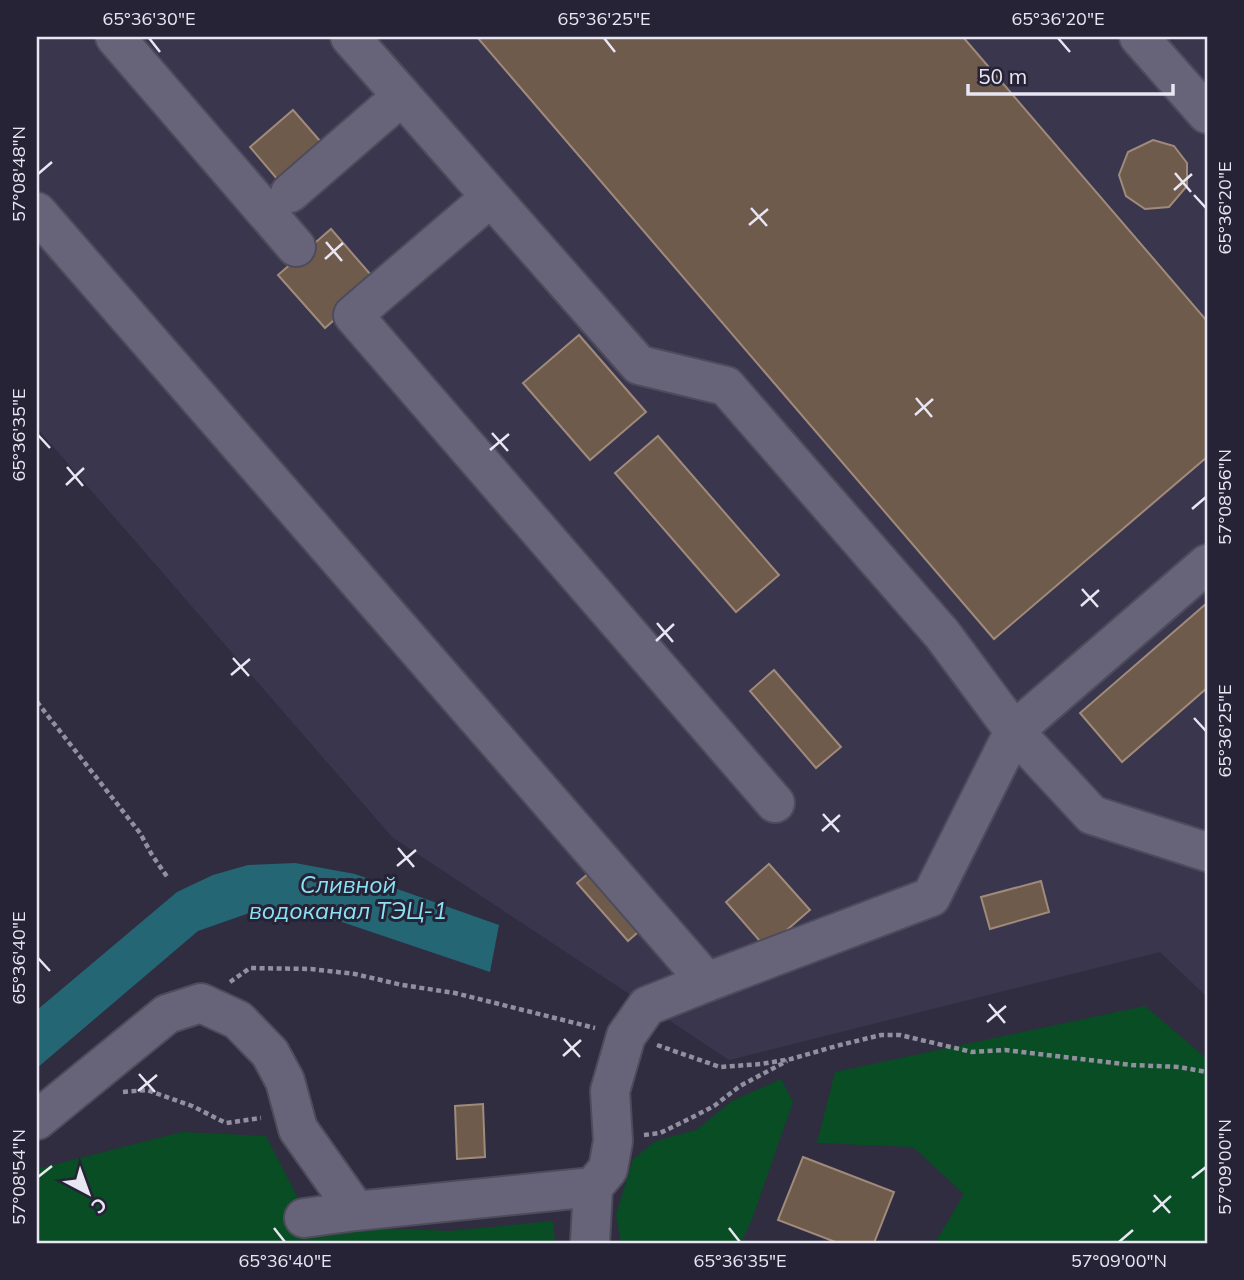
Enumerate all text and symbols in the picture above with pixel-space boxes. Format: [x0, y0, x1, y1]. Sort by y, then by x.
text: 65°36'30"E [102, 7, 196, 30]
text: 65°36'25"E [557, 7, 651, 30]
text: 65°36'20"E [1011, 7, 1105, 30]
scale bar [968, 52, 1172, 96]
text: 50 m [978, 63, 1027, 89]
text: 57°08'48"N [7, 126, 30, 222]
text: 65°36'20"E [1213, 161, 1236, 255]
text: 65°36'35"E [7, 388, 30, 482]
text: 57°08'56"N [1213, 449, 1236, 545]
text: 65°36'25"E [1213, 684, 1236, 778]
water label: Сливной водоканал ТЭЦ-1 [249, 870, 447, 925]
text: 65°36'40"E [7, 911, 30, 1005]
text: 57°09'00"N [1213, 1119, 1236, 1215]
text: 57°08'54"N [7, 1129, 30, 1225]
north arrow [52, 1158, 122, 1228]
text: С [86, 1193, 112, 1219]
text: 65°36'40"E [238, 1249, 332, 1272]
text: 65°36'35"E [693, 1249, 787, 1272]
text: 57°09'00"N [1071, 1249, 1167, 1272]

